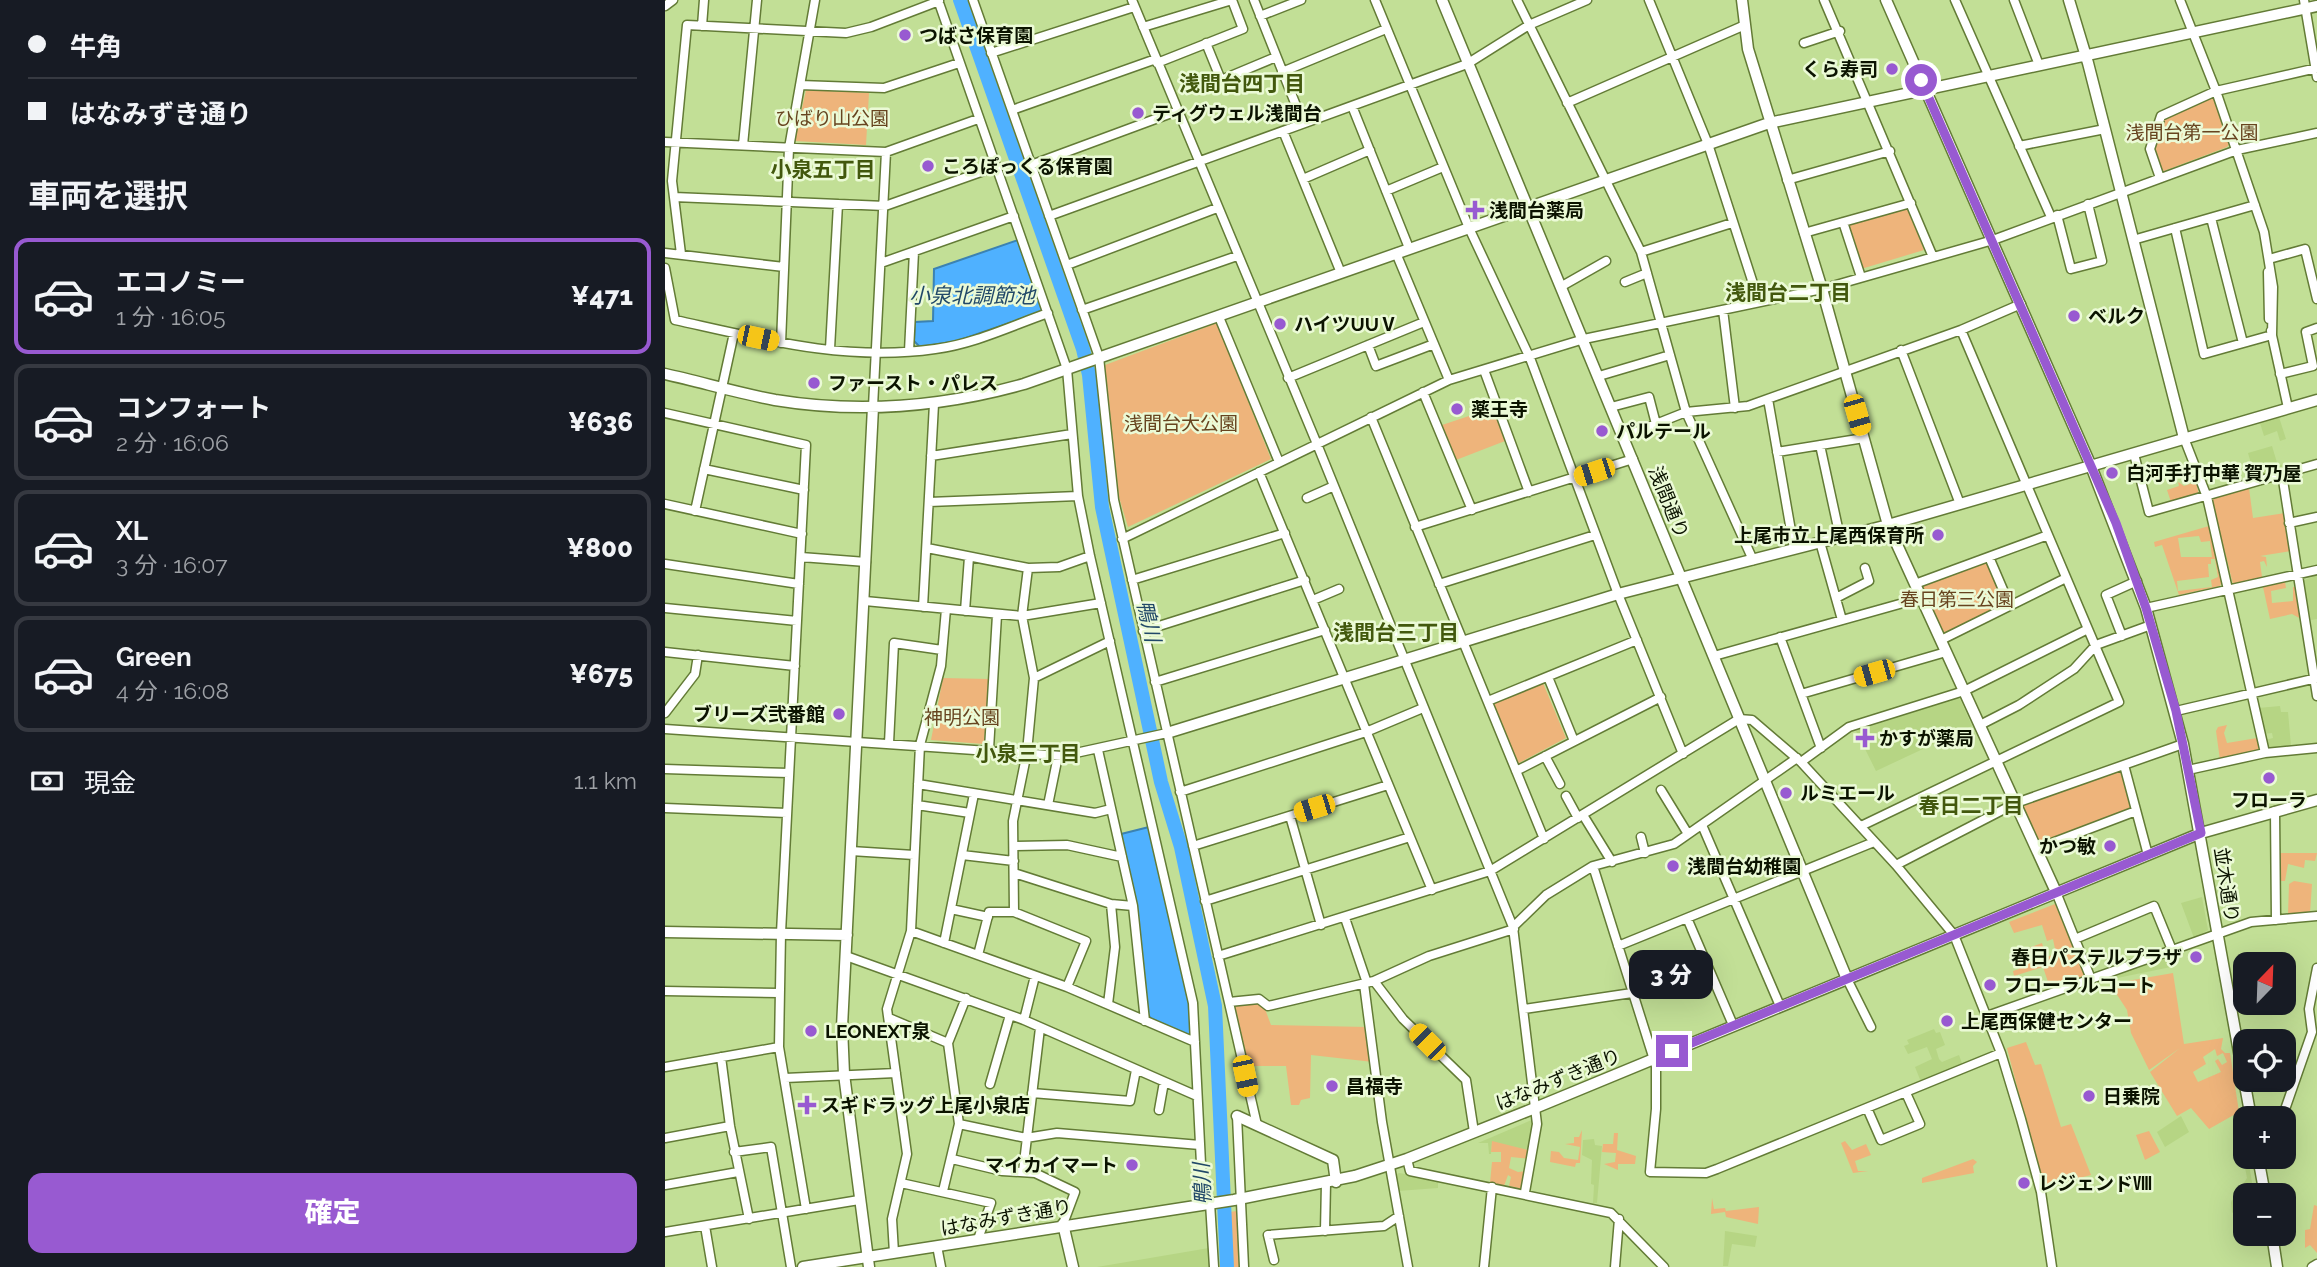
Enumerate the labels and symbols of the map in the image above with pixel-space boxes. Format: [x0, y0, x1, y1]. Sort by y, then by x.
place label: つばさ保育園 [919, 24, 1033, 46]
marker: つばさ保育園 [897, 27, 913, 43]
place label: くら寿司 [1802, 58, 1878, 80]
marker: くら寿司 [1884, 61, 1900, 77]
route start [1905, 64, 1937, 96]
district label: 浅間台四丁目 [1179, 71, 1305, 96]
place label: ティグウェル浅間台 [1152, 102, 1322, 124]
marker: ティグウェル浅間台 [1130, 105, 1146, 121]
park label: ひばり山公園 [775, 107, 889, 129]
park label: 浅間台第一公園 [2125, 121, 2259, 143]
place label: ころぽっくる保育園 [942, 155, 1113, 177]
district label: 小泉五丁目 [771, 157, 876, 182]
marker: ころぽっくる保育園 [920, 158, 936, 174]
place label: 浅間台薬局 [1489, 199, 1584, 221]
marker: 浅間台薬局 [1467, 202, 1483, 218]
district label: 浅間台二丁目 [1725, 280, 1851, 305]
water label: 小泉北調節池 [909, 283, 1037, 308]
place label: ベルク [2088, 305, 2145, 327]
marker: ベルク [2066, 308, 2082, 324]
place label: ハイツUUⅤ [1294, 313, 1398, 335]
marker: ハイツUUⅤ [1272, 316, 1288, 332]
car [736, 323, 781, 353]
place label: ファースト・パレス [828, 372, 998, 394]
marker: ファースト・パレス [806, 375, 822, 391]
car [1842, 392, 1873, 438]
place label: 薬王寺 [1471, 398, 1528, 420]
marker: 薬王寺 [1449, 401, 1465, 417]
park label: 浅間台大公園 [1124, 412, 1238, 434]
place label: パルテール [1616, 420, 1711, 442]
marker: パルテール [1594, 423, 1610, 439]
car [1571, 456, 1618, 488]
place label: 白河手打中華 賀乃屋 [2126, 462, 2302, 484]
street label: 浅間通り [1645, 463, 1693, 541]
marker: 白河手打中華 賀乃屋 [2104, 465, 2120, 481]
place label: 上尾市立上尾西保育所 [1734, 524, 1924, 546]
marker: 上尾市立上尾西保育所 [1930, 527, 1946, 543]
park label: 春日第三公園 [1900, 588, 2014, 610]
water label: 鴨川 [1132, 598, 1166, 646]
district label: 浅間台三丁目 [1333, 620, 1459, 645]
car [1851, 657, 1898, 689]
place label: ブリーズ弐番館 [693, 703, 825, 725]
marker: ブリーズ弐番館 [831, 706, 847, 722]
park label: 神明公園 [924, 706, 1000, 728]
place label: かすが薬局 [1879, 727, 1974, 749]
marker: かすが薬局 [1857, 730, 1873, 746]
district label: 小泉三丁目 [976, 741, 1081, 766]
marker: フローラ [2261, 770, 2277, 786]
place label: ルミエール [1800, 782, 1895, 804]
marker: ルミエール [1778, 785, 1794, 801]
place label: フローラ [2231, 789, 2307, 811]
car [1291, 792, 1338, 824]
district label: 春日二丁目 [1919, 793, 2024, 818]
place label: かつ敏 [2039, 835, 2096, 857]
marker: かつ敏 [2102, 838, 2118, 854]
street label: 並木通り [2210, 846, 2244, 924]
place label: 浅間台幼稚園 [1687, 855, 1801, 877]
marker: 浅間台幼稚園 [1665, 858, 1681, 874]
place label: 春日パステルプラザ [2011, 946, 2182, 968]
marker: 春日パステルプラザ [2188, 949, 2204, 965]
callout: 3 分 [1630, 950, 1714, 998]
north arrow [2233, 952, 2296, 1015]
place label: フローラルコート [2004, 974, 2156, 996]
marker: フローラルコート [1982, 977, 1998, 993]
place label: 上尾西保健センター [1961, 1010, 2132, 1032]
marker: 上尾西保健センター [1939, 1013, 1955, 1029]
place label: LEONEXT泉 [825, 1020, 931, 1042]
car [1405, 1020, 1450, 1064]
marker: LEONEXT泉 [803, 1023, 819, 1039]
route end [1656, 1035, 1688, 1067]
street label: はなみずき通り [1492, 1044, 1624, 1114]
car [1231, 1053, 1260, 1099]
place label: 昌福寺 [1346, 1075, 1403, 1097]
marker: 昌福寺 [1324, 1078, 1340, 1094]
place label: 日乗院 [2103, 1085, 2160, 1107]
marker: 日乗院 [2081, 1088, 2097, 1104]
place label: スギドラッグ上尾小泉店 [821, 1094, 1030, 1116]
marker: スギドラッグ上尾小泉店 [799, 1097, 815, 1113]
place label: マイカイマート [985, 1154, 1118, 1176]
marker: マイカイマート [1124, 1157, 1140, 1173]
water label: 鴨川 [1188, 1160, 1216, 1206]
place label: レジェンドⅧ [2038, 1172, 2152, 1194]
marker: レジェンドⅧ [2016, 1175, 2032, 1191]
street label: はなみずき通り [939, 1195, 1073, 1239]

